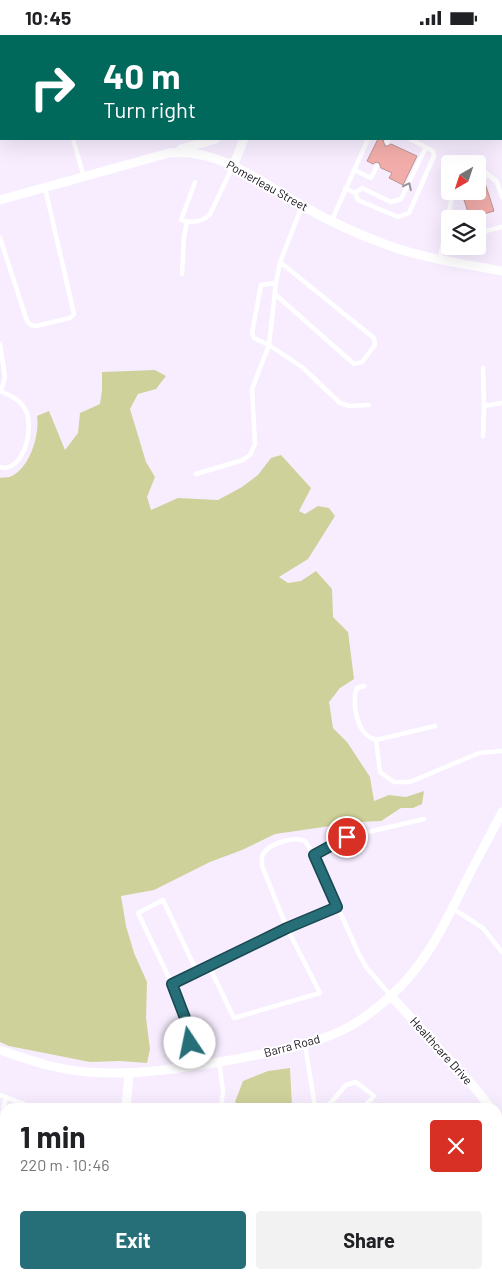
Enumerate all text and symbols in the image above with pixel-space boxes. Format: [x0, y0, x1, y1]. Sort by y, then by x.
text: 10:45 [25, 6, 71, 29]
text: 40 m [103, 54, 180, 96]
icon: right [20, 55, 85, 120]
text: Turn right [103, 96, 196, 122]
north arrow [441, 155, 486, 200]
map controls [441, 155, 486, 255]
street label: Pomerleau Street [224, 157, 311, 213]
one-way arrow [401, 182, 412, 191]
button: layers [441, 210, 486, 255]
pin [326, 816, 368, 858]
icon: arrive [333, 823, 361, 851]
street label: Healthcare Drive [408, 1014, 476, 1087]
position arrow [163, 1016, 215, 1068]
street label: Barra Road [262, 1031, 321, 1059]
text: 1 min [20, 1118, 86, 1154]
button: close [430, 1120, 482, 1172]
text: 220 m · 10:46 [20, 1155, 110, 1174]
button: Exit [20, 1211, 246, 1269]
button: Share [256, 1211, 482, 1269]

